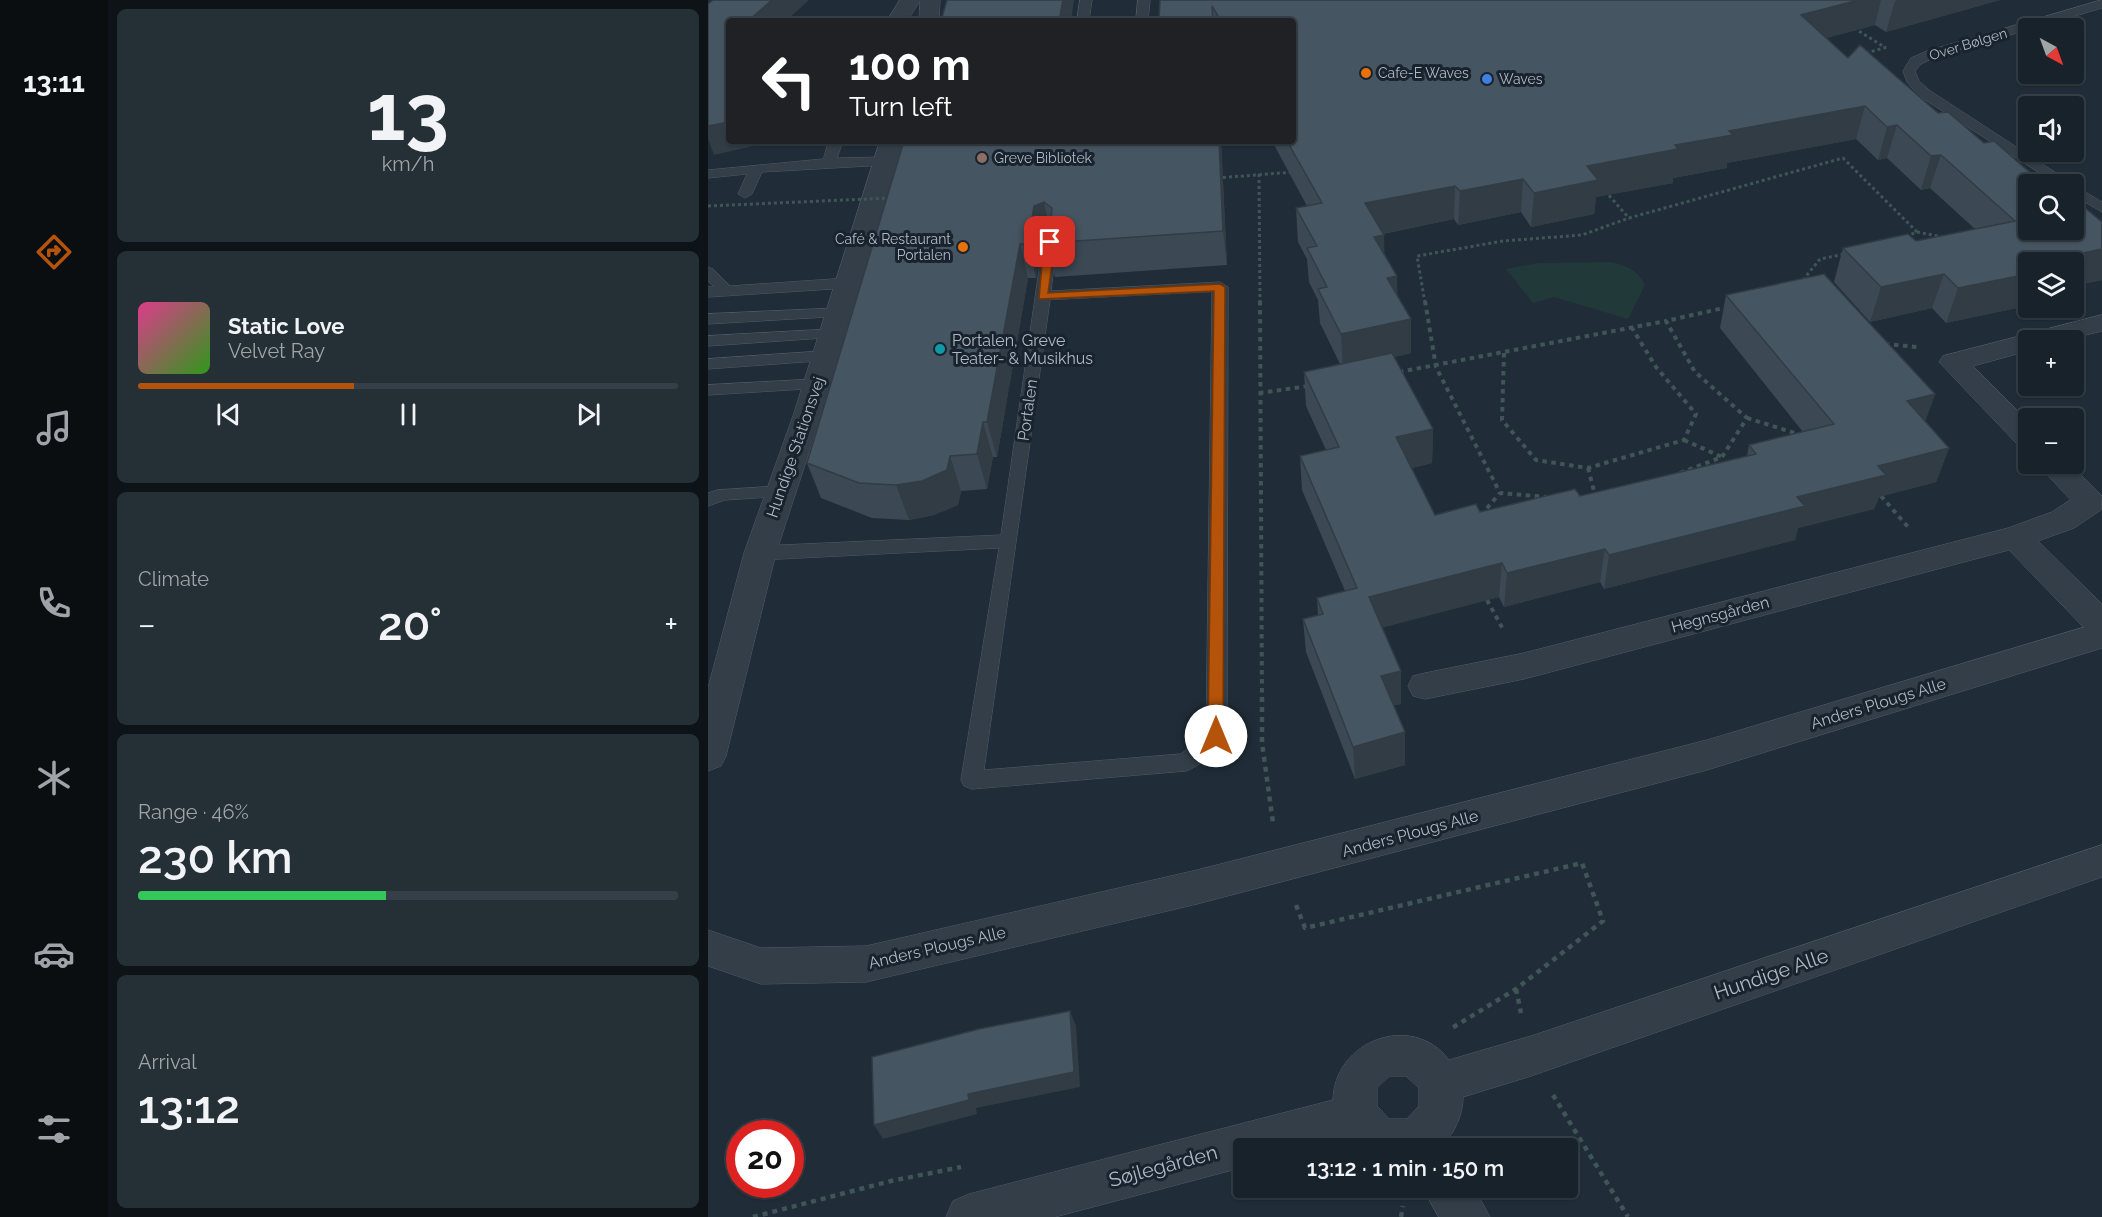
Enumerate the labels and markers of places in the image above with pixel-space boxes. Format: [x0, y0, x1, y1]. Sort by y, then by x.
place label: Cafe-E Waves [1378, 65, 1469, 81]
marker: Cafe-E Waves [1359, 66, 1373, 80]
place label: Waves [1499, 71, 1543, 87]
marker: Waves [1480, 72, 1494, 86]
place label: Greve Bibliotek [994, 150, 1093, 166]
marker: Greve Bibliotek [975, 151, 989, 165]
pin [1024, 216, 1075, 267]
place label: Café & Restaurant Portalen [835, 231, 951, 263]
marker: Café & Restaurant Portalen [956, 240, 970, 254]
place label: Portalen, Greve Teater- & Musikhus [952, 331, 1093, 368]
marker: Portalen, Greve Teater- & Musikhus [933, 342, 947, 356]

